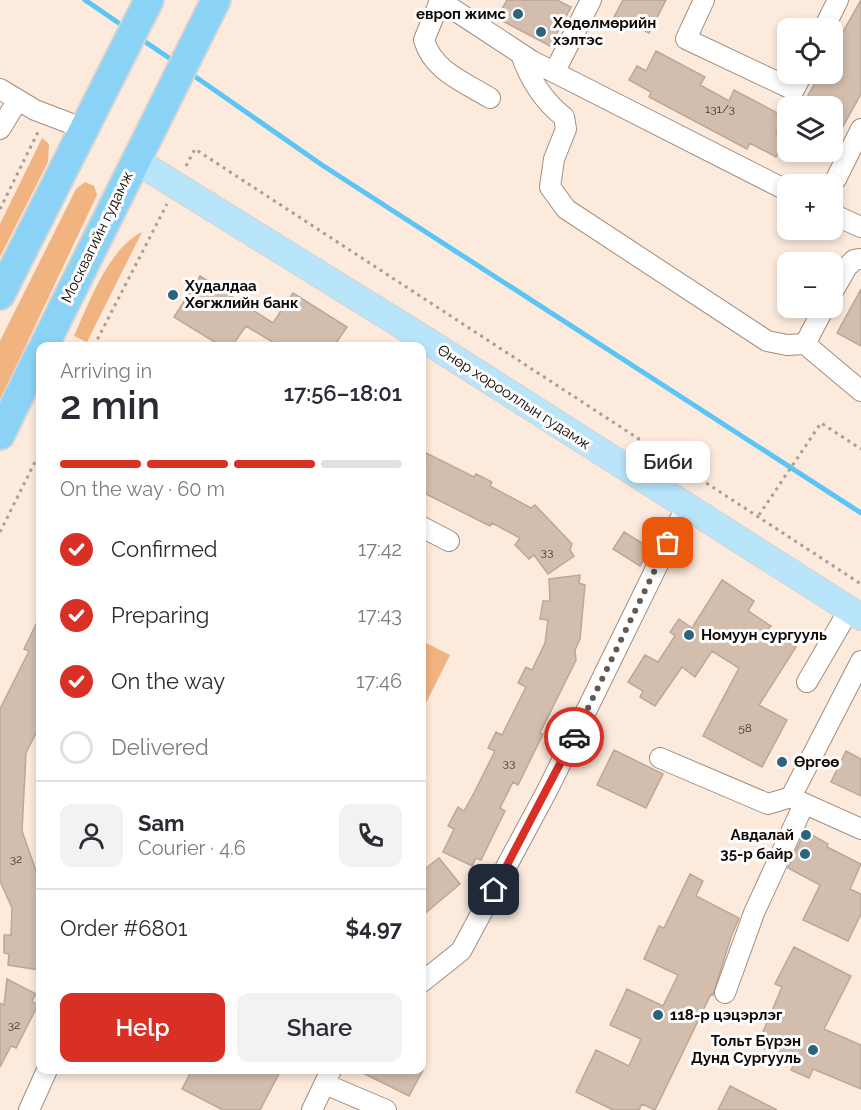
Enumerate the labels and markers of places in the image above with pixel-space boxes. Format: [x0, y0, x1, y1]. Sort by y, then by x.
place label: европ жимс [416, 5, 507, 23]
marker: европ жимс [511, 7, 525, 21]
place label: Хөдөлмөрийн хэлтэс [552, 14, 656, 49]
marker: Хөдөлмөрийн хэлтэс [534, 25, 548, 39]
place label: Худалдаа Хөгжлийн банк [184, 277, 299, 312]
marker: Худалдаа Хөгжлийн банк [166, 288, 180, 302]
callout: Биби [626, 441, 710, 483]
pin [642, 517, 693, 568]
place label: Номуун сургууль [701, 626, 827, 644]
marker: Номуун сургууль [682, 628, 696, 642]
place label: Өргөө [794, 753, 839, 771]
marker: Өргөө [775, 755, 789, 769]
place label: Авдалай [731, 826, 794, 844]
marker: Авдалай [799, 828, 813, 842]
place label: 35-р байр [720, 845, 793, 863]
marker: 35-р байр [798, 847, 812, 861]
pin [468, 864, 519, 915]
place label: 118-р цэцэрлэг [670, 1006, 783, 1024]
marker: 118-р цэцэрлэг [651, 1008, 665, 1022]
place label: Тольт Бүрэн Дунд Сургууль [691, 1032, 801, 1067]
marker: Тольт Бүрэн Дунд Сургууль [806, 1043, 820, 1057]

